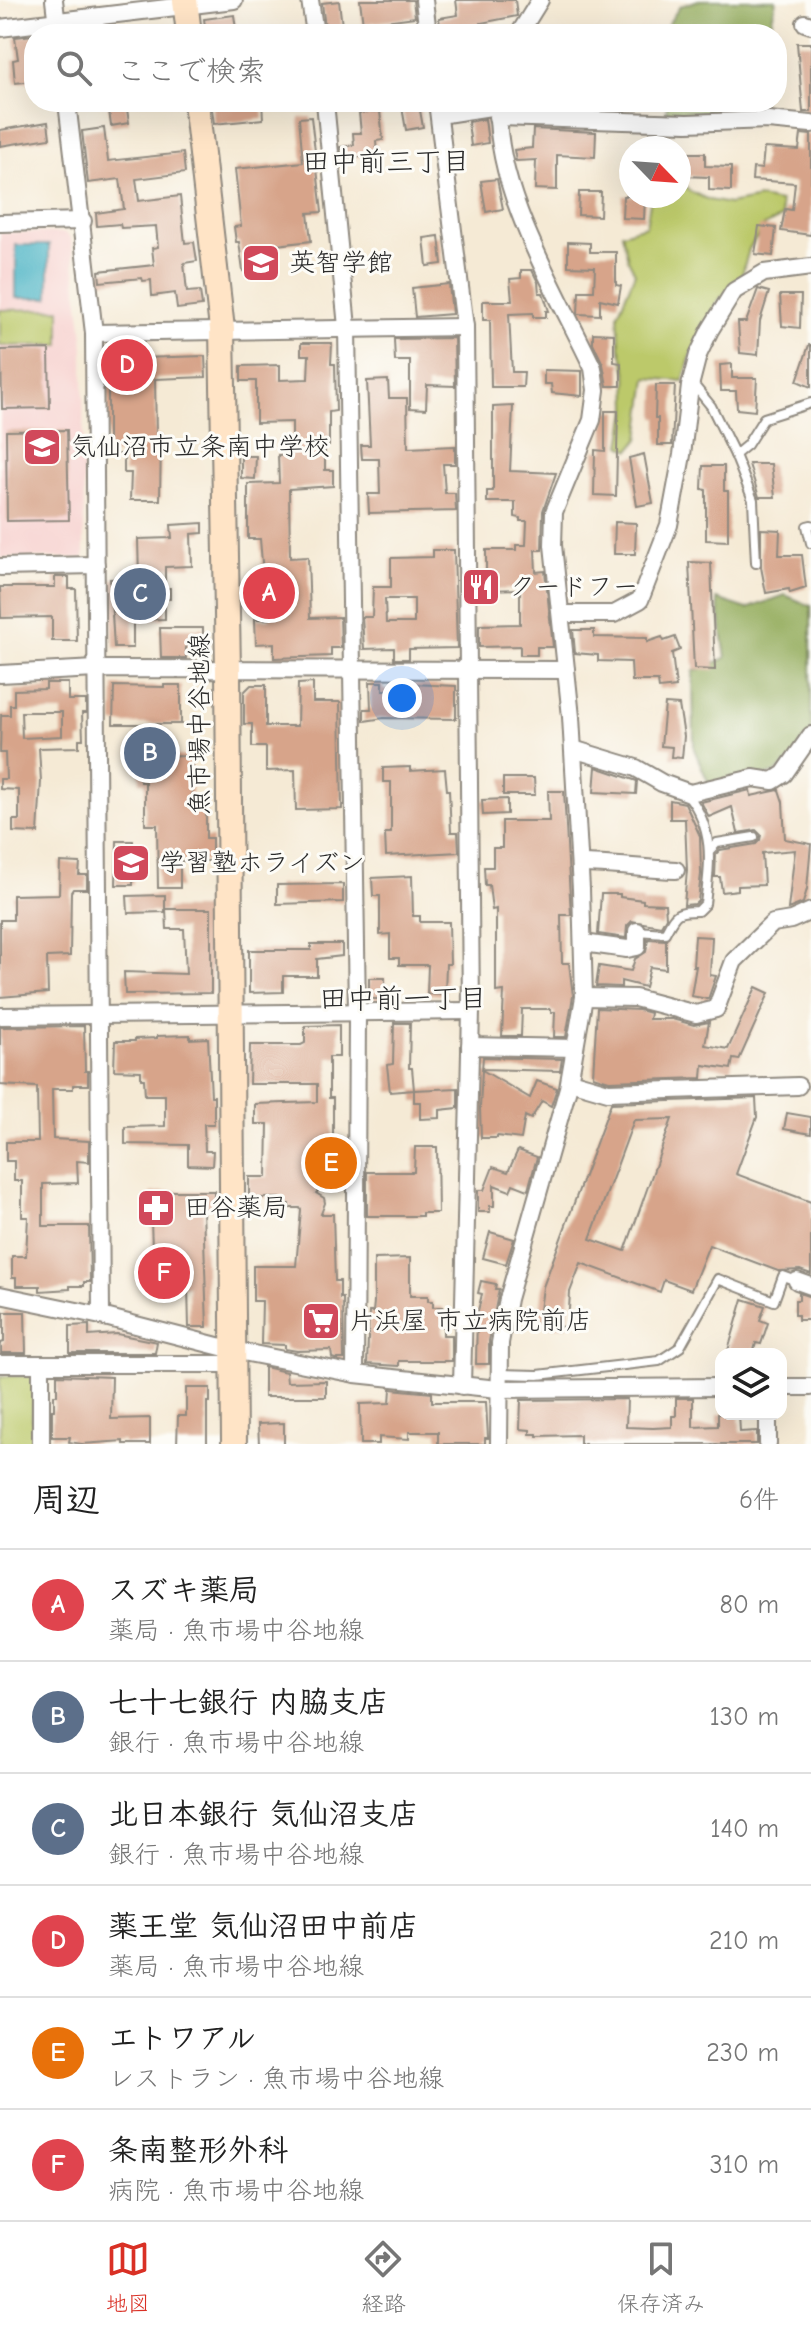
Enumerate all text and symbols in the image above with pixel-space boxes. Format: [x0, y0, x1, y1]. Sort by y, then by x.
search box [24, 24, 787, 112]
icon: search [52, 46, 96, 90]
text: ここで検索 [116, 54, 266, 89]
north arrow [619, 136, 691, 208]
district label: 田中前三丁目 [302, 146, 470, 178]
school or university icon: 英智学館 [240, 242, 282, 284]
place label: 英智学館 [289, 248, 393, 278]
pin: D [101, 335, 153, 395]
school or university icon: 気仙沼市立条南中学校 [21, 426, 63, 468]
place label: 気仙沼市立条南中学校 [70, 432, 330, 462]
pin: A [243, 563, 295, 623]
pin: C [114, 564, 166, 624]
restaurant icon: クードフー [460, 566, 502, 608]
place label: クードフー [509, 572, 638, 602]
street label: 魚市場中谷地線 [185, 633, 215, 815]
your location [382, 678, 422, 718]
pin: B [124, 723, 176, 783]
school or university icon: 学習塾ホライズン [110, 842, 152, 884]
place label: 学習塾ホライズン [159, 848, 365, 878]
district label: 田中前一丁目 [319, 983, 487, 1015]
pin: E [305, 1133, 357, 1193]
pharmacy icon: 田谷薬局 [135, 1187, 177, 1229]
place label: 田谷薬局 [184, 1193, 288, 1223]
pin: F [138, 1243, 190, 1303]
supermarket icon: 片浜屋 市立病院前店 [300, 1300, 342, 1342]
place label: 片浜屋 市立病院前店 [349, 1306, 592, 1336]
map controls [715, 1348, 787, 1420]
button: layers [715, 1348, 787, 1420]
text: 周辺 [32, 1480, 100, 1520]
text: 6件 [739, 1485, 779, 1515]
text: スズキ薬局 [108, 1573, 259, 1608]
text: A [51, 1590, 65, 1620]
text: 80 m [720, 1590, 779, 1620]
text: 薬局 · 魚市場中谷地線 [108, 1616, 364, 1646]
text: 七十七銀行 内脇支店 [108, 1685, 389, 1720]
text: B [50, 1702, 66, 1732]
text: 130 m [710, 1702, 779, 1732]
text: 銀行 · 魚市場中谷地線 [108, 1728, 364, 1758]
text: 北日本銀行 気仙沼支店 [108, 1797, 419, 1832]
text: C [50, 1814, 66, 1844]
text: 140 m [710, 1814, 779, 1844]
text: 銀行 · 魚市場中谷地線 [108, 1840, 364, 1870]
text: 薬王堂 気仙沼田中前店 [108, 1909, 419, 1944]
text: D [50, 1926, 66, 1956]
text: 210 m [709, 1926, 779, 1956]
text: 薬局 · 魚市場中谷地線 [108, 1952, 364, 1982]
text: エトワアル [108, 2021, 256, 2056]
text: E [50, 2038, 66, 2068]
text: 230 m [706, 2038, 779, 2068]
text: レストラン · 魚市場中谷地線 [108, 2064, 444, 2094]
text: 条南整形外科 [108, 2133, 288, 2168]
text: F [50, 2150, 66, 2180]
text: 310 m [710, 2150, 779, 2180]
text: 病院 · 魚市場中谷地線 [108, 2176, 364, 2206]
tab: 地図 [106, 2237, 150, 2317]
tab: 経路 [361, 2237, 405, 2317]
tab: 保存済み [617, 2237, 705, 2317]

